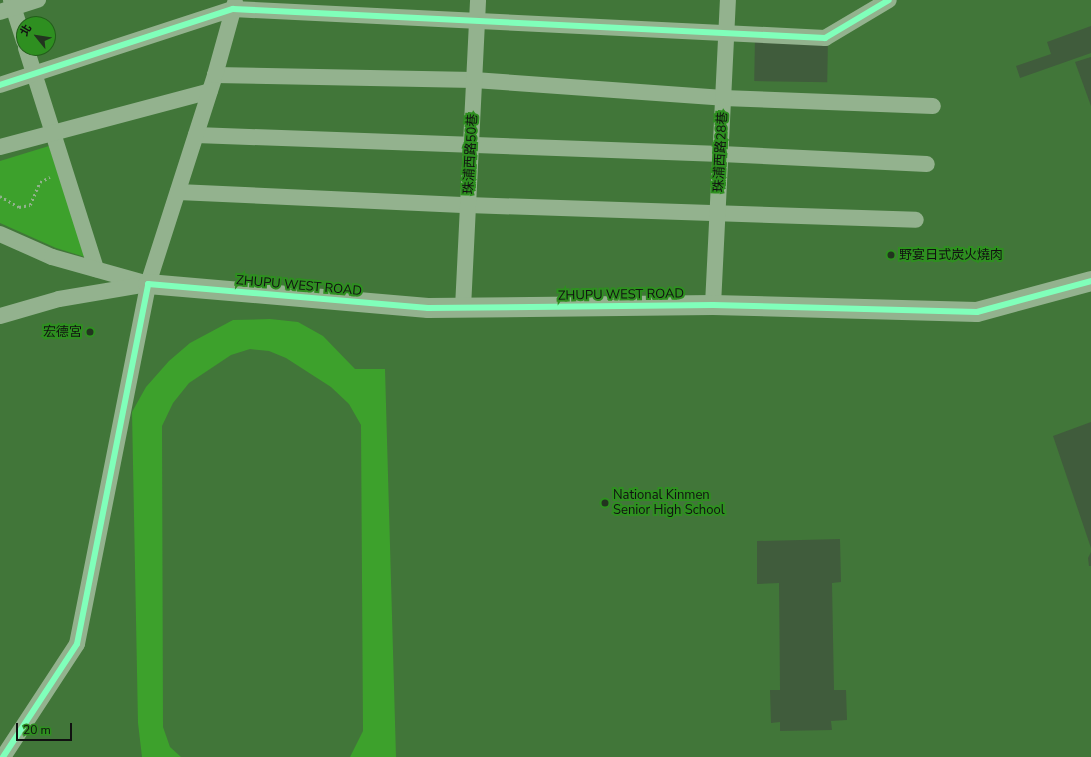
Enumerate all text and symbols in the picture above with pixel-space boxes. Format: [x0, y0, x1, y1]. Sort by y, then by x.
north arrow [16, 16, 56, 56]
text: 北 [17, 22, 35, 39]
street label: 珠浦西路28巷 [711, 111, 731, 193]
street label: 珠浦西路50巷 [461, 113, 481, 195]
place label: 野宴日式炭火燒肉 [899, 247, 1003, 263]
marker: 野宴日式炭火燒肉 [886, 250, 896, 260]
street label: ZHUPU WEST ROAD [235, 273, 363, 299]
street label: ZHUPU WEST ROAD [558, 286, 684, 304]
place label: 宏德宮 [43, 324, 82, 340]
marker: 宏德宮 [85, 327, 95, 337]
place label: National Kinmen Senior High School [613, 488, 724, 519]
marker: National Kinmen Senior High School [600, 498, 610, 508]
scale bar [18, 715, 74, 741]
text: 20 m [23, 722, 51, 738]

